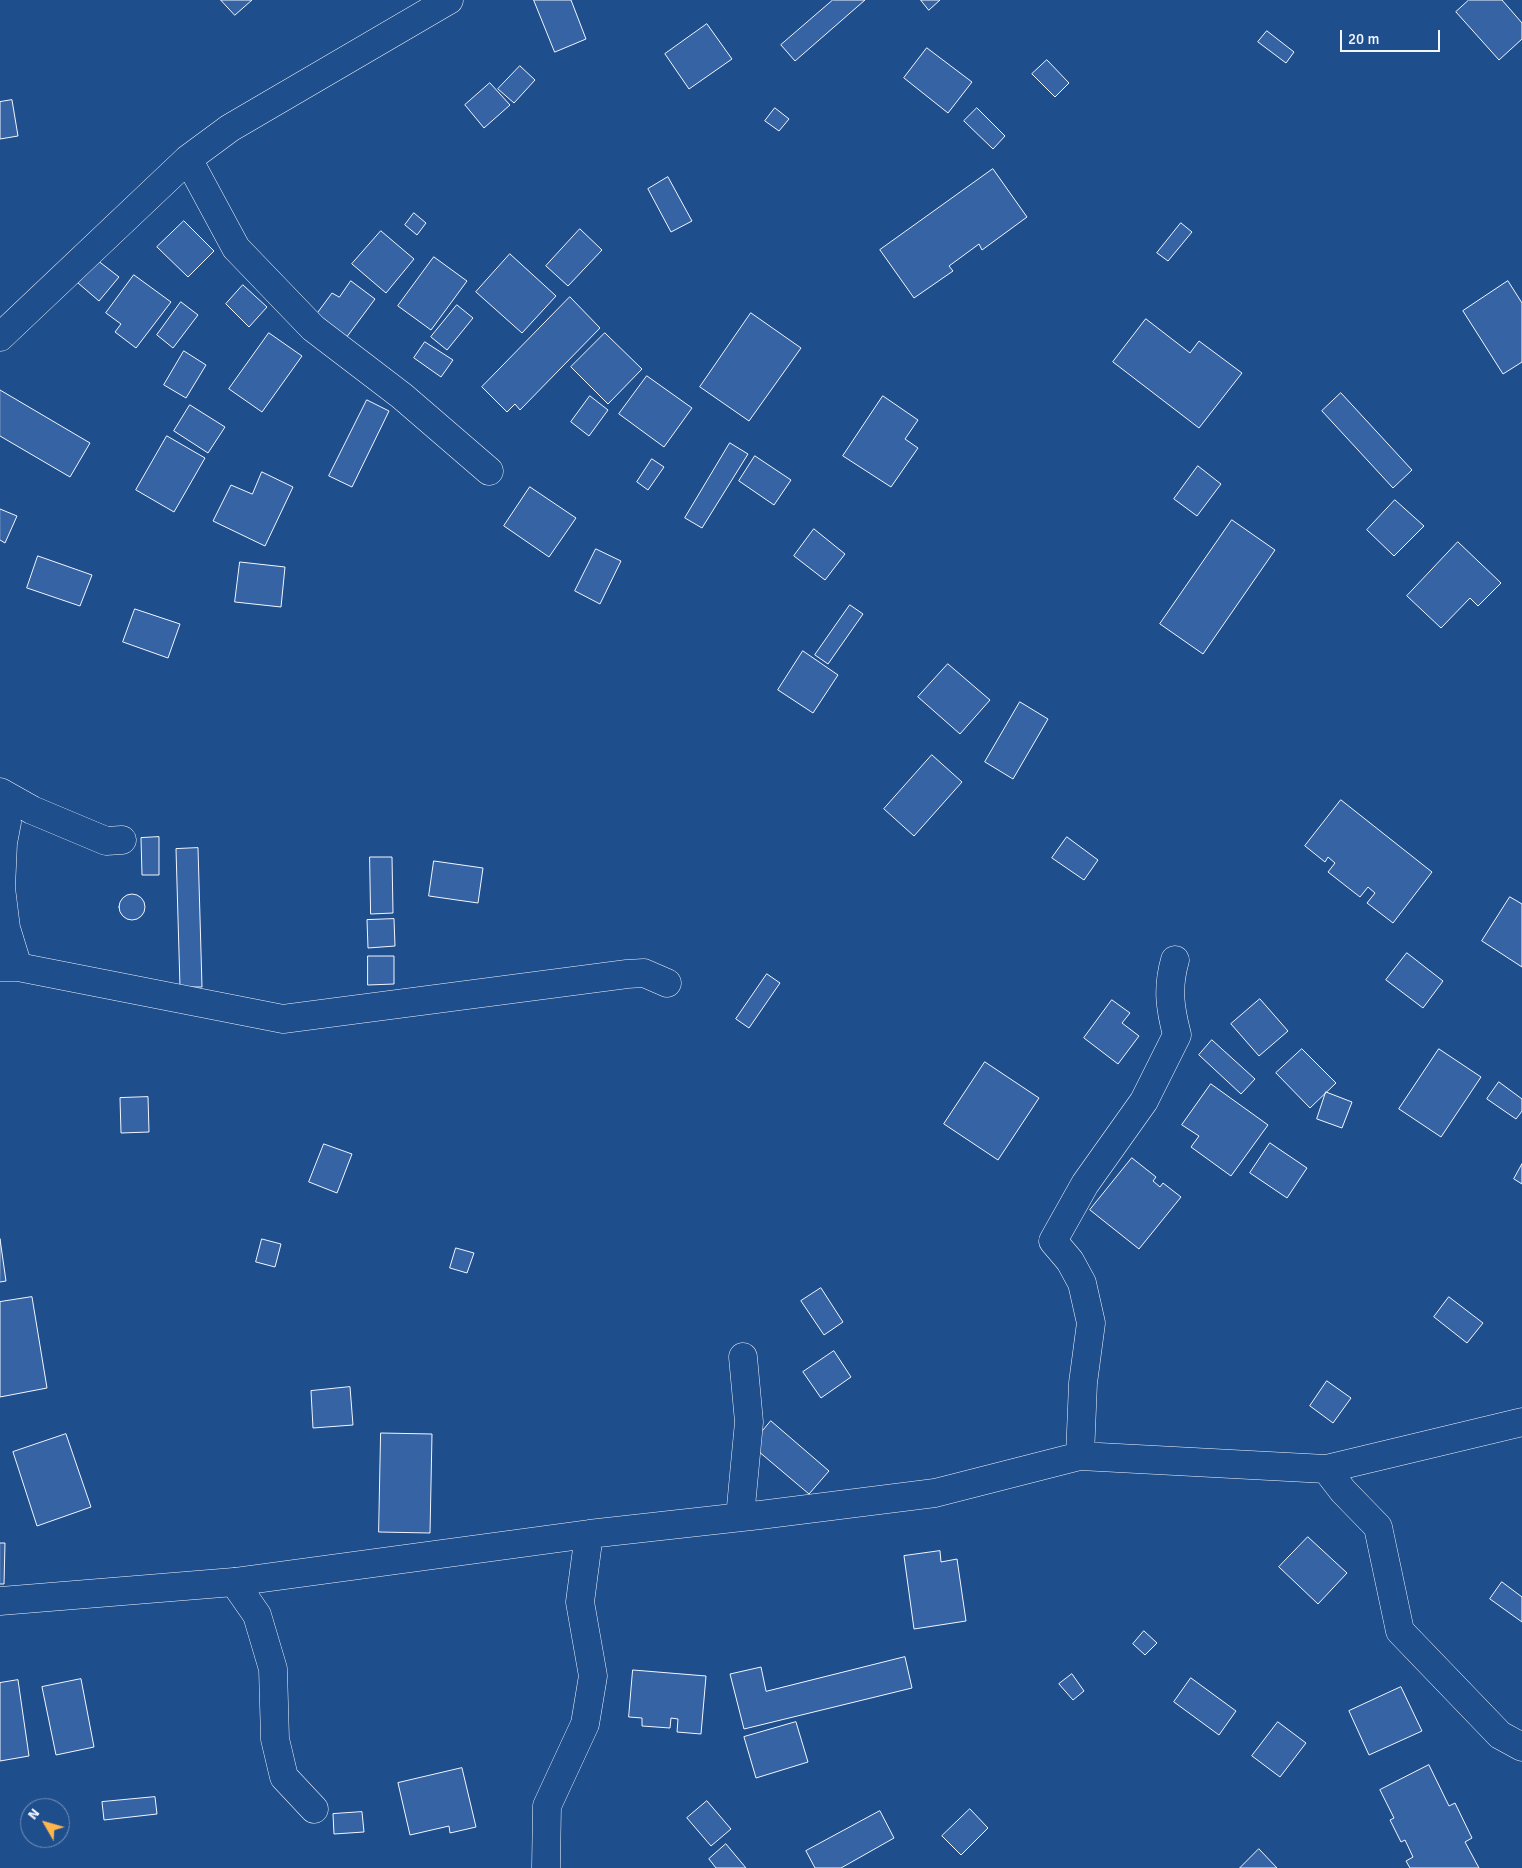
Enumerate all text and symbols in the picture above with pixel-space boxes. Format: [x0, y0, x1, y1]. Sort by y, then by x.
scale bar [1342, 20, 1442, 52]
text: 20 m [1348, 30, 1379, 48]
north arrow [20, 1798, 70, 1848]
text: N [24, 1805, 43, 1823]

